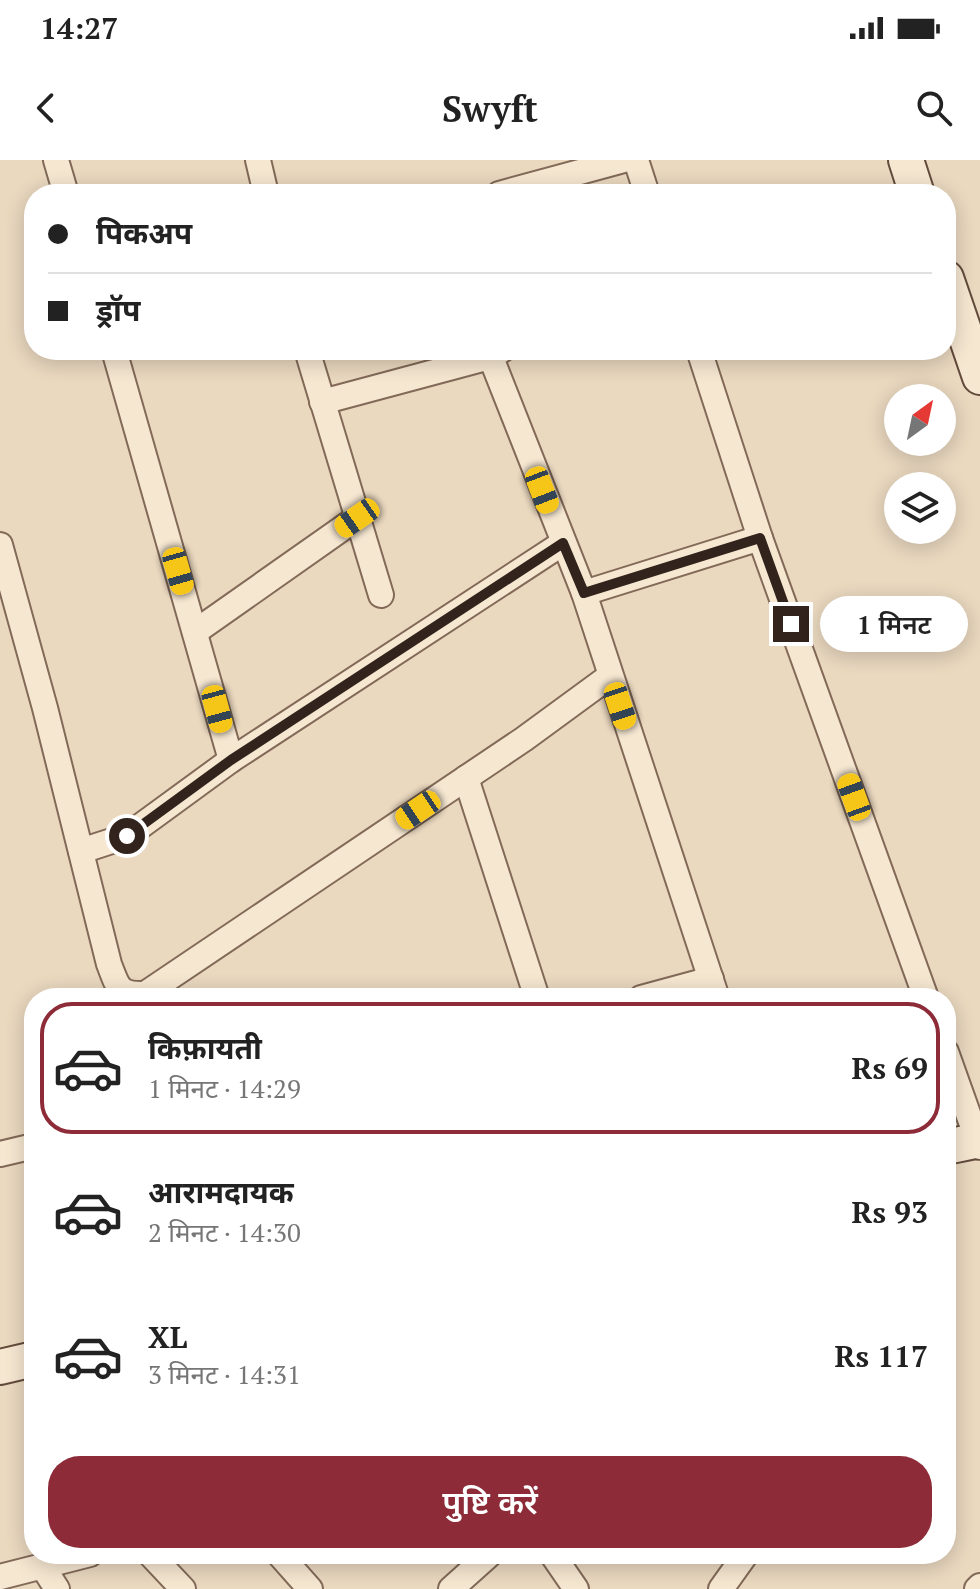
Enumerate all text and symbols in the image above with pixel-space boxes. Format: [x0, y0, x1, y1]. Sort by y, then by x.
text: 14:27 [40, 8, 118, 48]
text: Swyft [442, 85, 538, 132]
icon: back [24, 86, 68, 130]
icon: search [912, 86, 956, 130]
text: पिकअप [96, 213, 192, 253]
text: ड्रॉप [96, 290, 140, 330]
north arrow [884, 384, 956, 456]
map controls [884, 384, 956, 544]
car [522, 463, 562, 517]
button: layers [884, 472, 956, 544]
car [330, 494, 384, 542]
car [160, 545, 196, 597]
callout: 1 मिनट [819, 596, 967, 652]
route end [773, 606, 809, 642]
text: 1 मिनट [857, 607, 931, 641]
car [601, 679, 639, 733]
car [199, 683, 235, 735]
car [835, 770, 873, 824]
car [391, 787, 445, 833]
route start [109, 818, 145, 854]
text: किफ़ायती [148, 1028, 262, 1068]
icon: car [52, 1032, 124, 1104]
text: Rs 69 [852, 1048, 928, 1088]
text: 1 मिनट · 14:29 [148, 1071, 301, 1105]
text: आरामदायक [148, 1172, 294, 1212]
icon: car [52, 1176, 124, 1248]
text: Rs 93 [852, 1192, 928, 1232]
text: 2 मिनट · 14:30 [148, 1215, 301, 1249]
text: XL [148, 1317, 187, 1357]
icon: car [52, 1320, 124, 1392]
text: Rs 117 [835, 1336, 928, 1376]
text: 3 मिनट · 14:31 [148, 1357, 301, 1391]
button: पुष्टि करें [48, 1456, 932, 1548]

